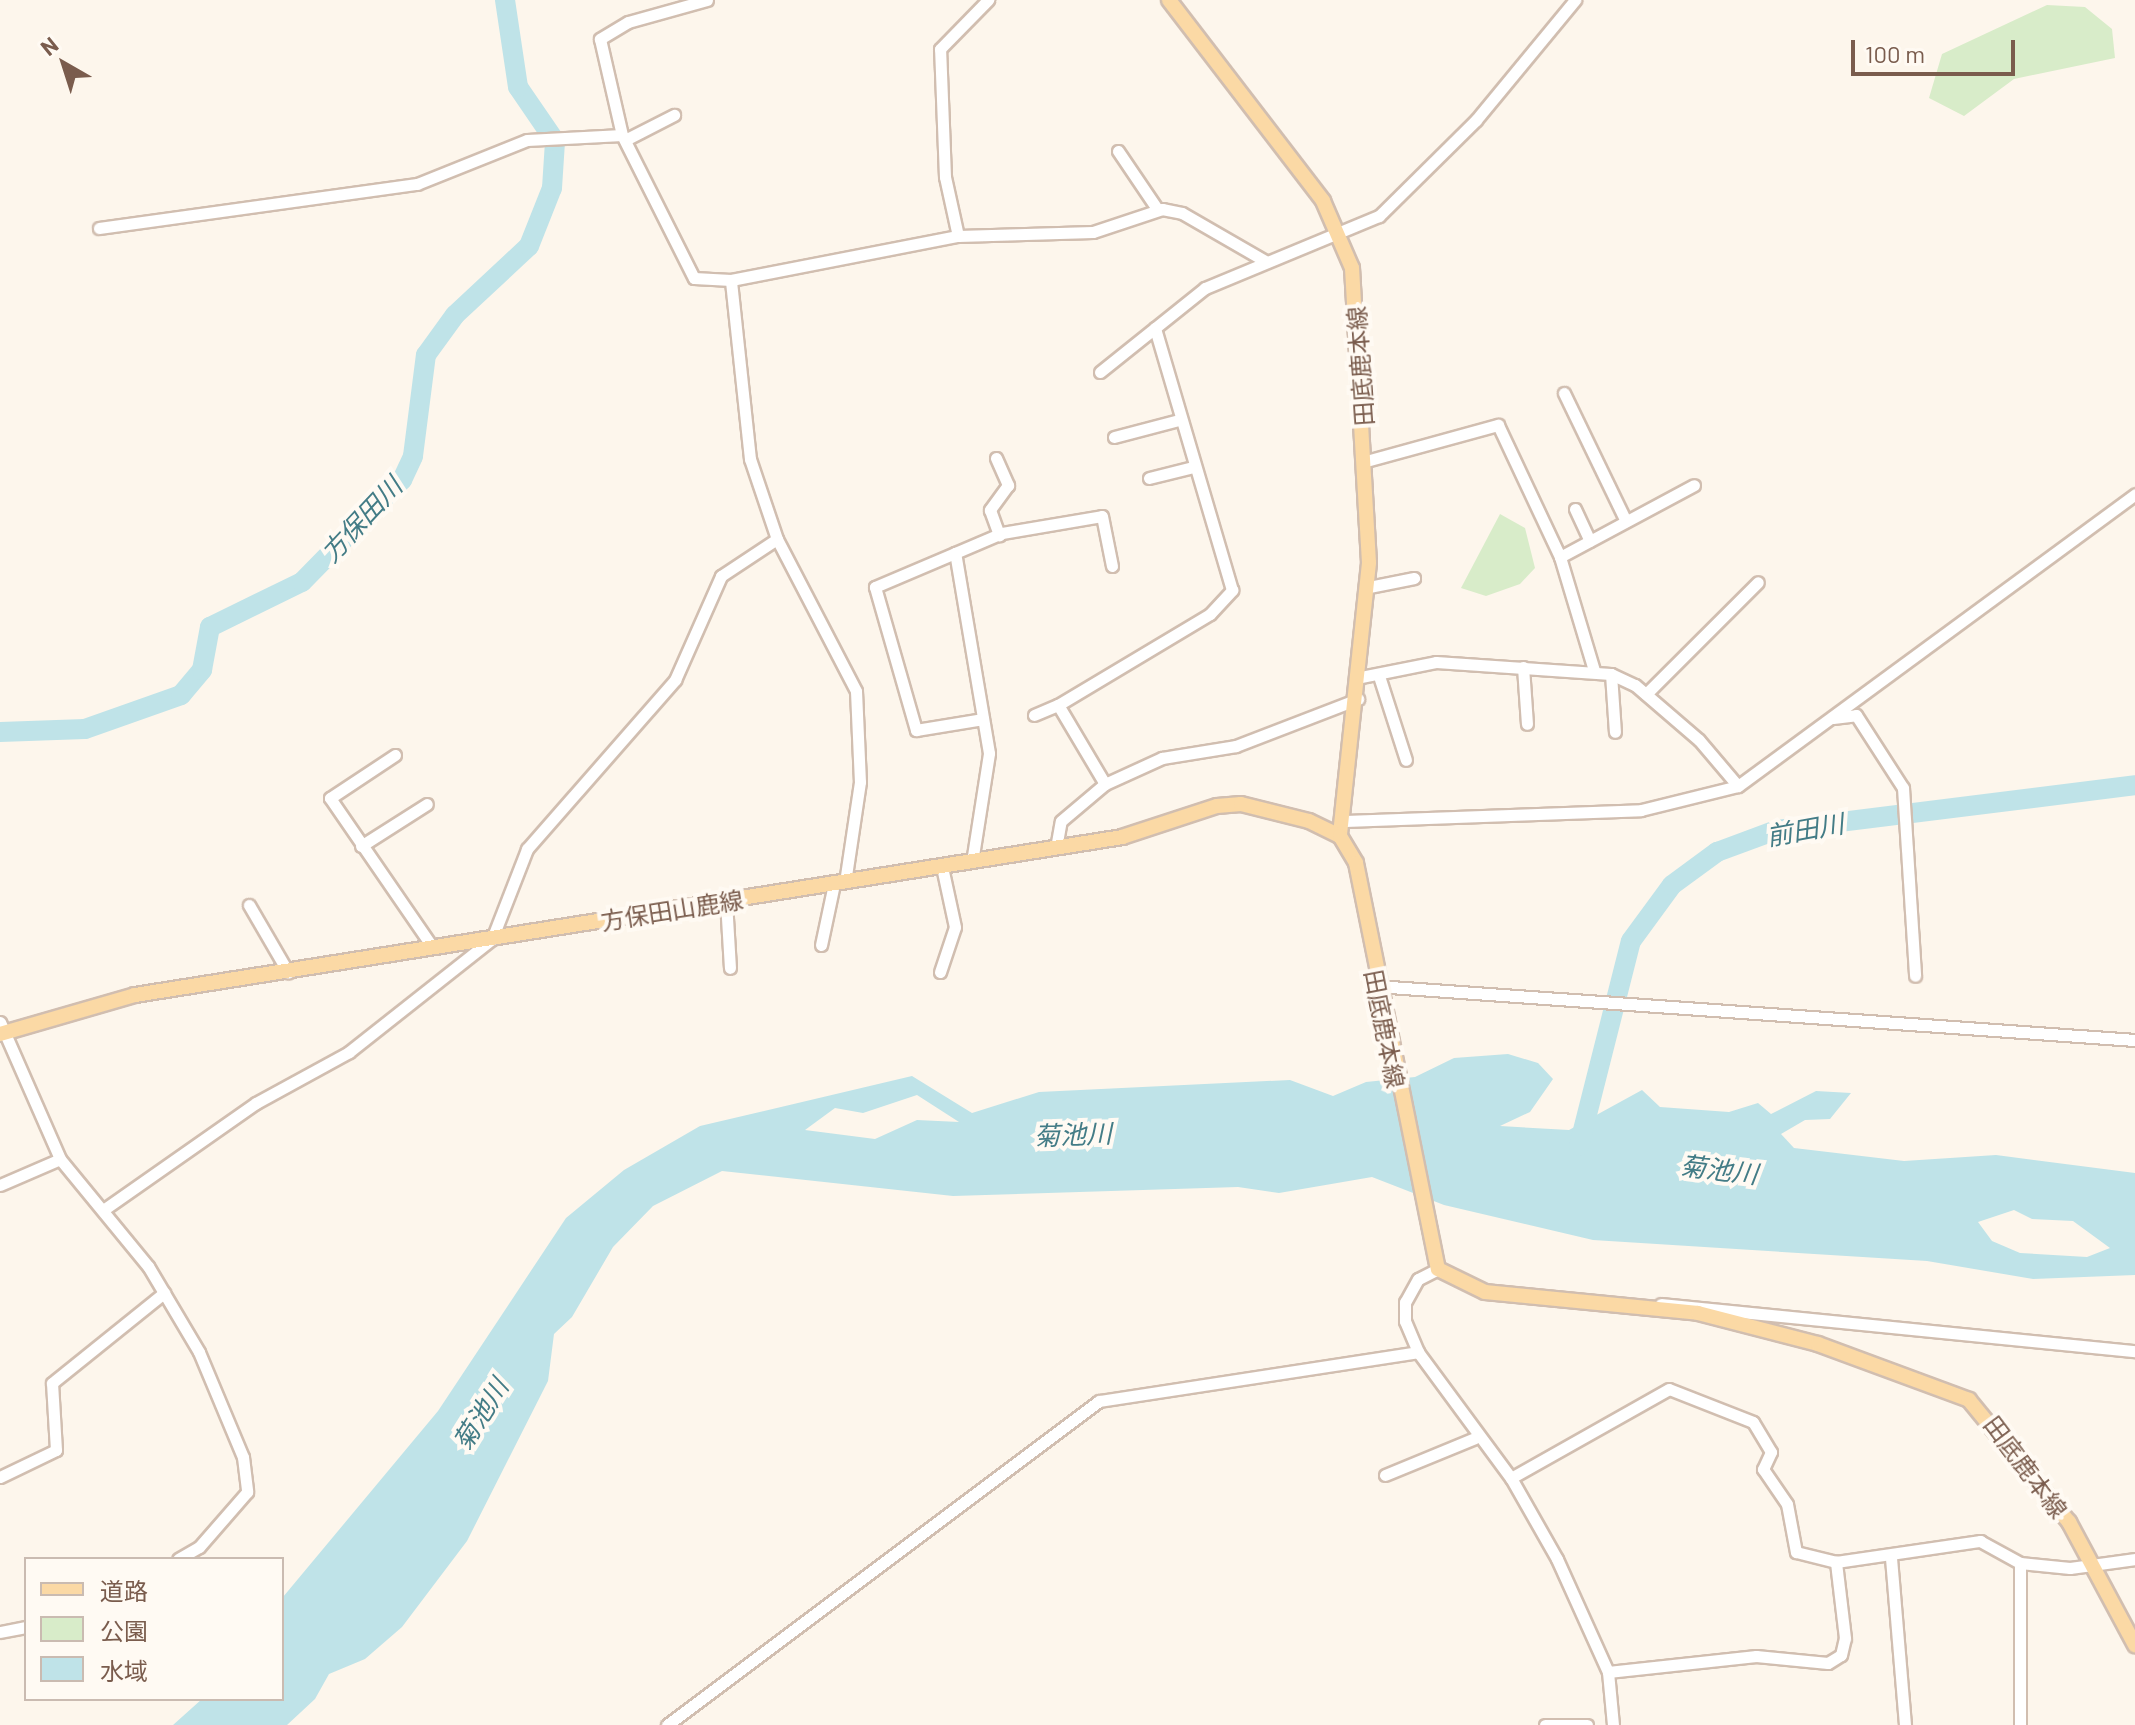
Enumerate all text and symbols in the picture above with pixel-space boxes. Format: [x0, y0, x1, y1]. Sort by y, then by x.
north arrow [24, 24, 104, 104]
scale bar [1855, 24, 2019, 74]
text: N [35, 31, 63, 60]
text: 100 m [1865, 39, 1925, 68]
street label: 田底鹿本線 [1341, 305, 1379, 427]
water label: 方保田川 [314, 470, 408, 568]
water label: 前田川 [1764, 807, 1846, 851]
street label: 方保田山鹿線 [599, 885, 745, 935]
street label: 田底鹿本線 [1359, 967, 1411, 1091]
water label: 菊池川 [1033, 1117, 1113, 1151]
water label: 菊池川 [1678, 1149, 1760, 1189]
water label: 菊池川 [446, 1373, 514, 1455]
street label: 田底鹿本線 [1978, 1410, 2074, 1524]
legend [24, 1557, 284, 1701]
text: 道路 [100, 1576, 148, 1605]
text: 公園 [100, 1616, 148, 1645]
text: 水域 [100, 1656, 148, 1685]

